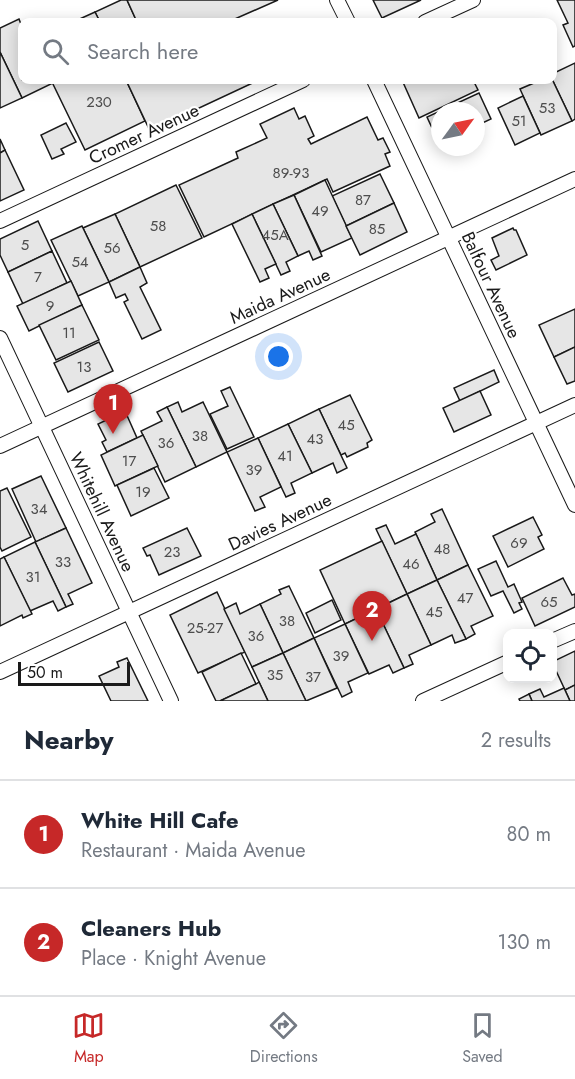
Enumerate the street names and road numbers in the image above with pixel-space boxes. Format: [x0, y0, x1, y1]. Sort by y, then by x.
street label: Cromer Avenue [85, 97, 203, 171]
street label: Balfour Avenue [455, 227, 527, 343]
street label: Maida Avenue [225, 261, 335, 331]
street label: Whitehill Avenue [63, 448, 141, 576]
street label: Davies Avenue [224, 487, 336, 557]

